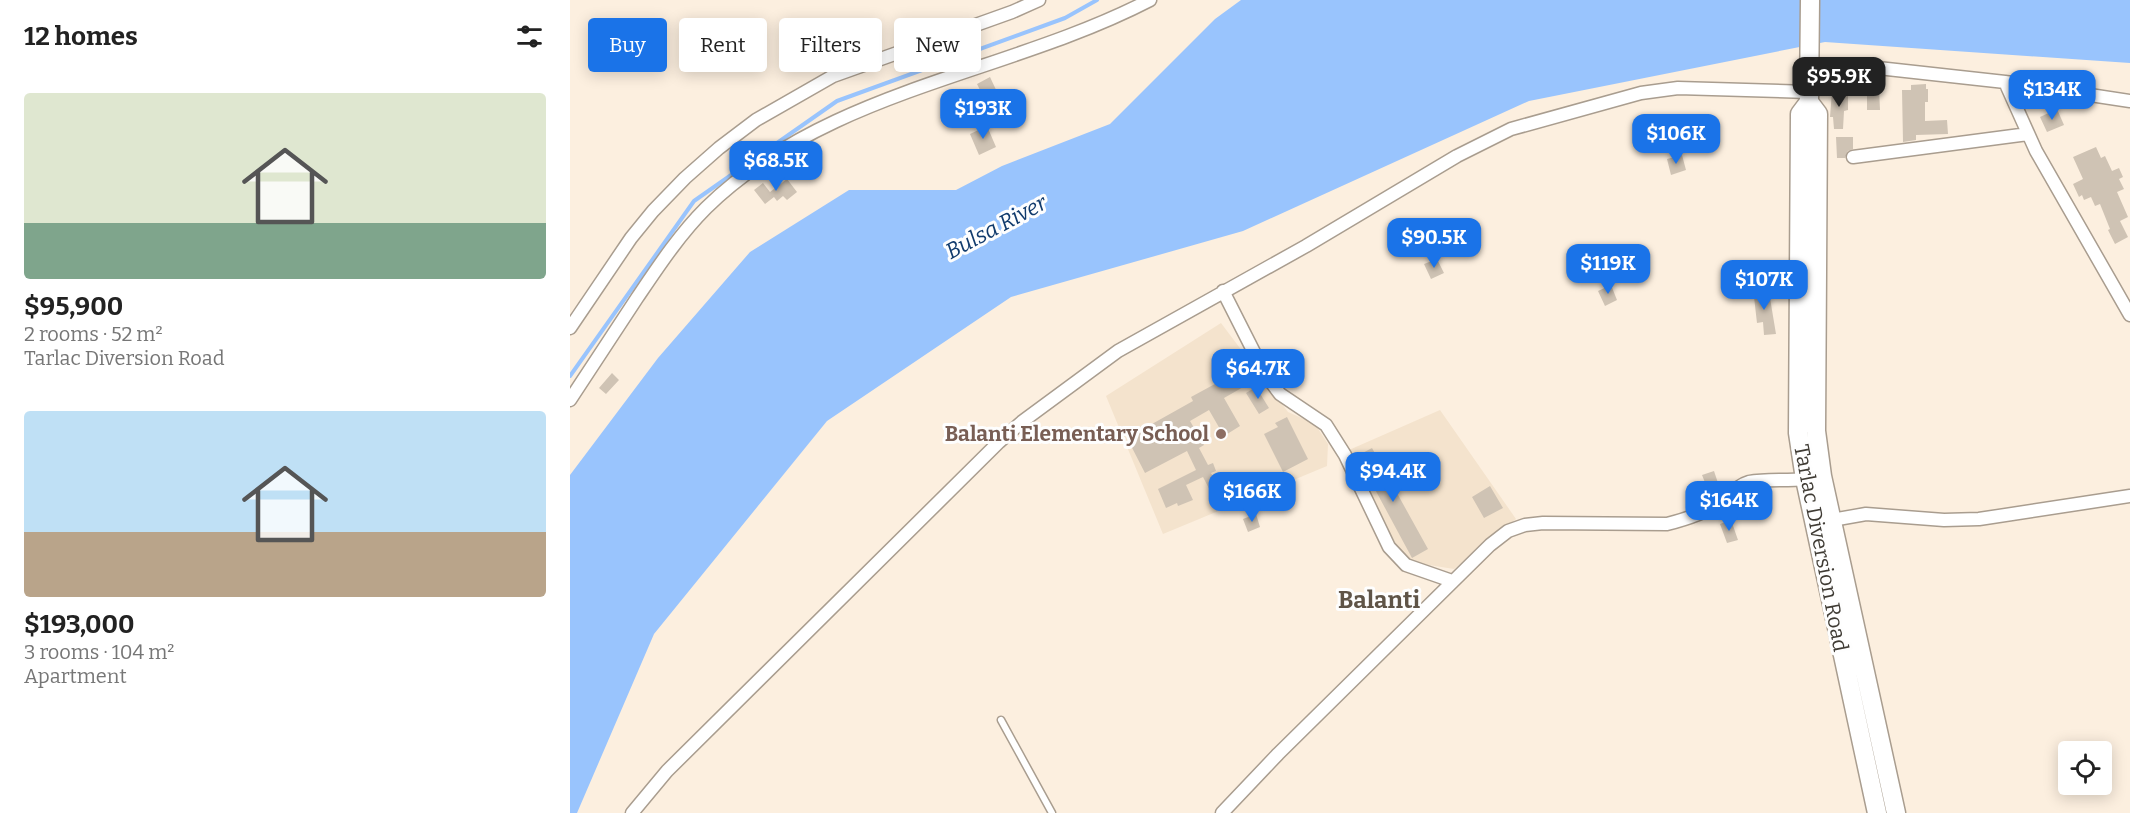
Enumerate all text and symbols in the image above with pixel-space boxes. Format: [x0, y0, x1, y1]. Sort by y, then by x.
chip: Buy [588, 18, 667, 72]
chip: Rent [679, 18, 767, 72]
chip: Filters [779, 18, 882, 72]
chip: New [894, 18, 981, 72]
icon: filters [513, 20, 546, 53]
text: 12 homes [24, 21, 138, 52]
pin: $95.9K [1790, 57, 1888, 108]
text: $95.9K [1806, 64, 1872, 88]
pin: $134K [2010, 70, 2094, 121]
text: $134K [2023, 77, 2081, 101]
pin: $193K [941, 89, 1025, 140]
text: $193K [954, 96, 1012, 120]
pin: $106K [1634, 114, 1718, 165]
text: $106K [1646, 121, 1706, 145]
icon: home [231, 132, 339, 240]
pin: $68.5K [727, 141, 825, 192]
text: $68.5K [743, 148, 809, 172]
water label: Bulsa River [941, 189, 1052, 265]
pin: $90.5K [1385, 218, 1483, 269]
text: $90.5K [1401, 225, 1467, 249]
pin: $119K [1566, 244, 1650, 295]
text: $119K [1580, 251, 1636, 275]
pin: $107K [1722, 260, 1806, 311]
text: $107K [1735, 267, 1793, 291]
text: $95,900 [24, 291, 123, 322]
text: 2 rooms · 52 m² [24, 322, 163, 346]
text: Tarlac Diversion Road [24, 346, 225, 370]
pin: $64.7K [1209, 349, 1307, 400]
text: $64.7K [1226, 356, 1290, 380]
place label: Balanti Elementary School [945, 421, 1209, 447]
marker: Balanti Elementary School [1214, 427, 1228, 441]
street label: Tarlac Diversion Road [1788, 442, 1854, 654]
icon: home [231, 450, 339, 558]
pin: $94.4K [1344, 452, 1442, 503]
text: $94.4K [1360, 459, 1426, 483]
pin: $166K [1210, 472, 1294, 523]
text: $166K [1223, 479, 1281, 503]
pin: $164K [1687, 481, 1771, 532]
text: $164K [1699, 488, 1759, 512]
district label: Balanti [1338, 586, 1420, 614]
text: $193,000 [24, 609, 135, 640]
text: 3 rooms · 104 m² [24, 640, 174, 664]
text: Apartment [24, 664, 127, 688]
map controls [2058, 741, 2112, 795]
button: locate [2058, 741, 2112, 795]

